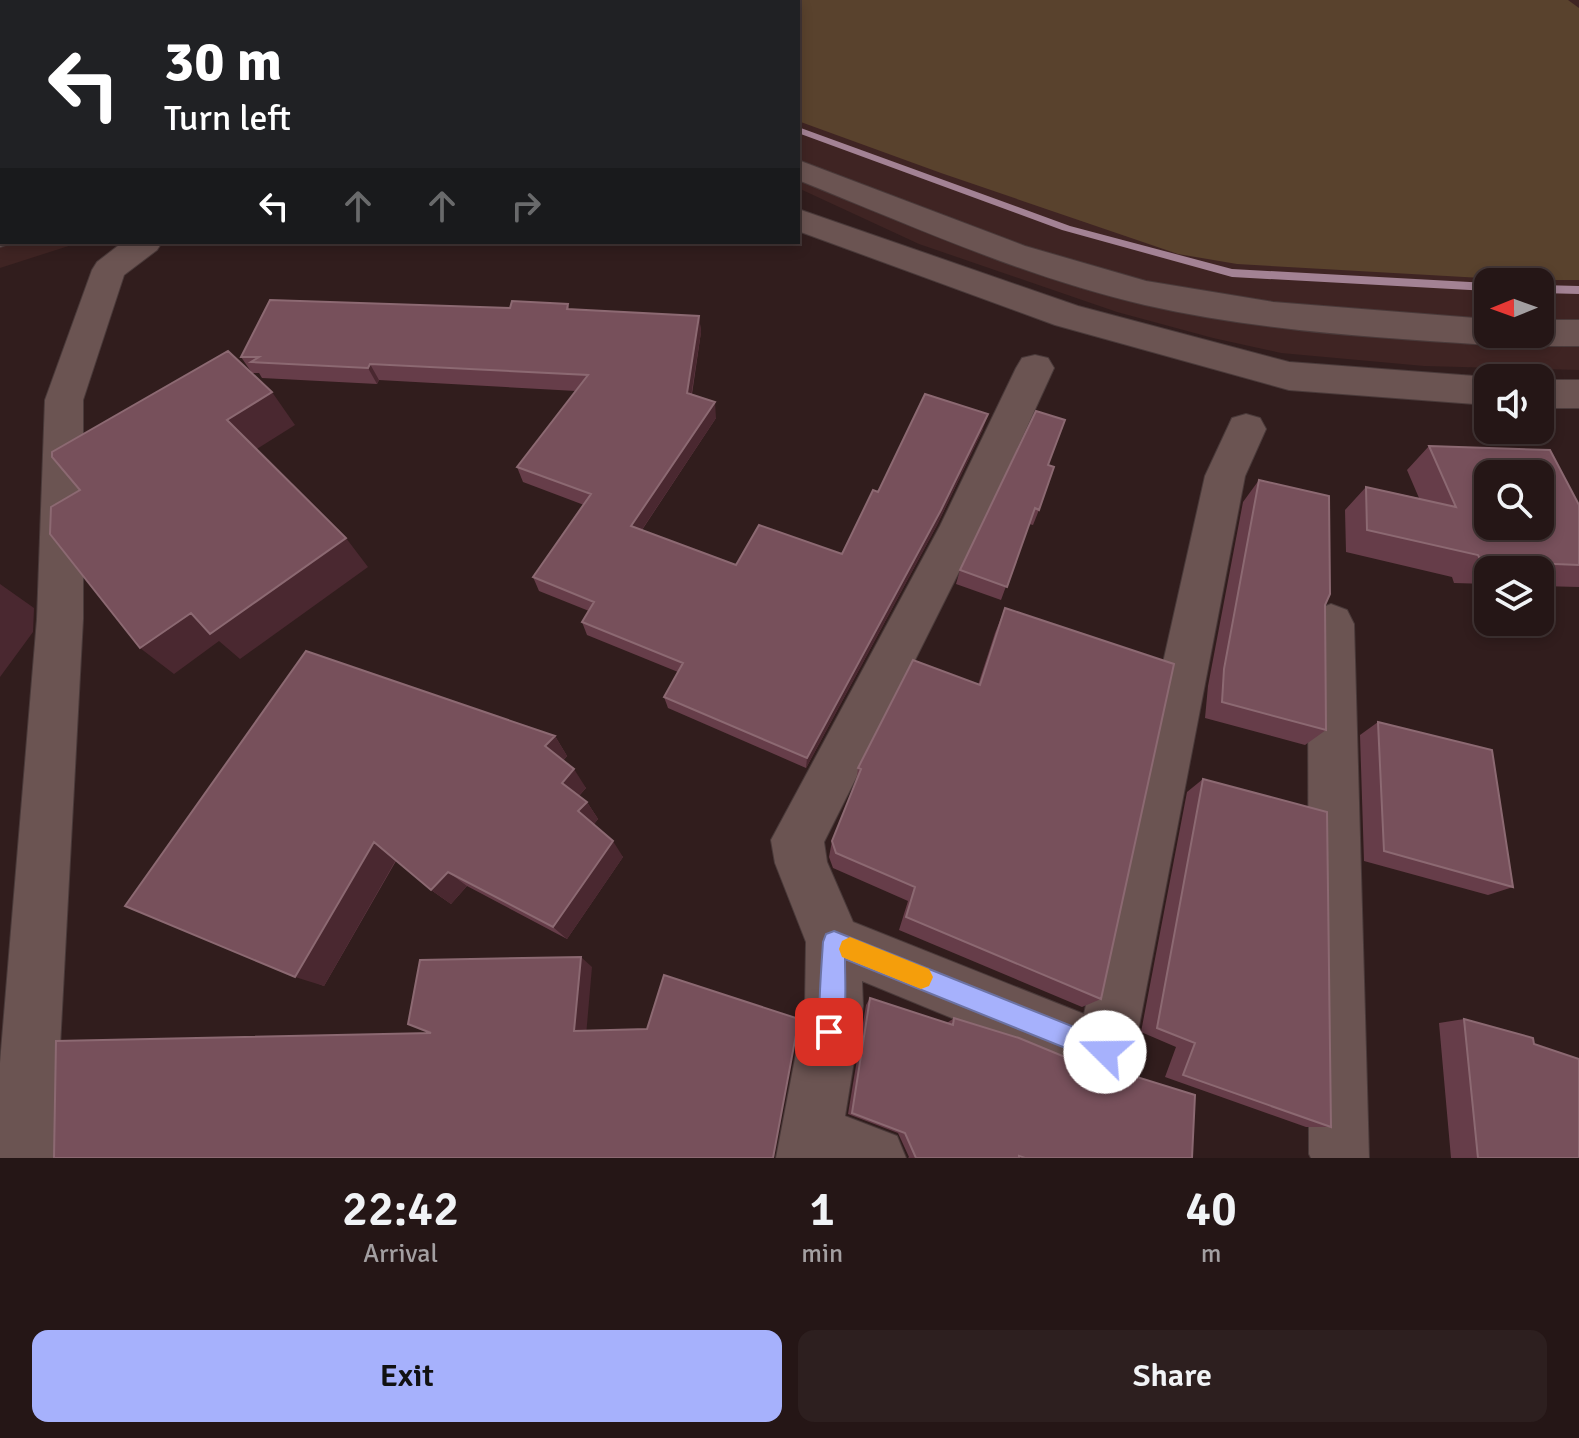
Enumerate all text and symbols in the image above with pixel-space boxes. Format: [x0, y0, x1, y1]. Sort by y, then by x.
text: 30 m [164, 27, 282, 96]
icon: left [32, 32, 136, 136]
text: Turn left [164, 96, 291, 141]
icon: left [252, 184, 296, 228]
icon: ahead [336, 184, 380, 228]
icon: ahead [420, 184, 464, 228]
icon: right [504, 184, 548, 228]
north arrow [1474, 268, 1554, 348]
map controls [1474, 268, 1554, 636]
button: sound [1474, 364, 1554, 444]
button: search [1474, 460, 1554, 540]
button: layers [1474, 556, 1554, 636]
pin [795, 998, 863, 1066]
icon: arrive [807, 1010, 851, 1054]
position arrow [1063, 1010, 1147, 1094]
text: 22:42 [342, 1180, 459, 1239]
text: 1 [809, 1180, 835, 1239]
text: 40 [1185, 1180, 1237, 1239]
text: Arrival [363, 1238, 438, 1270]
text: min [801, 1238, 843, 1270]
text: m [1201, 1238, 1221, 1270]
button: Exit [32, 1330, 782, 1422]
button: Share [798, 1330, 1547, 1422]

